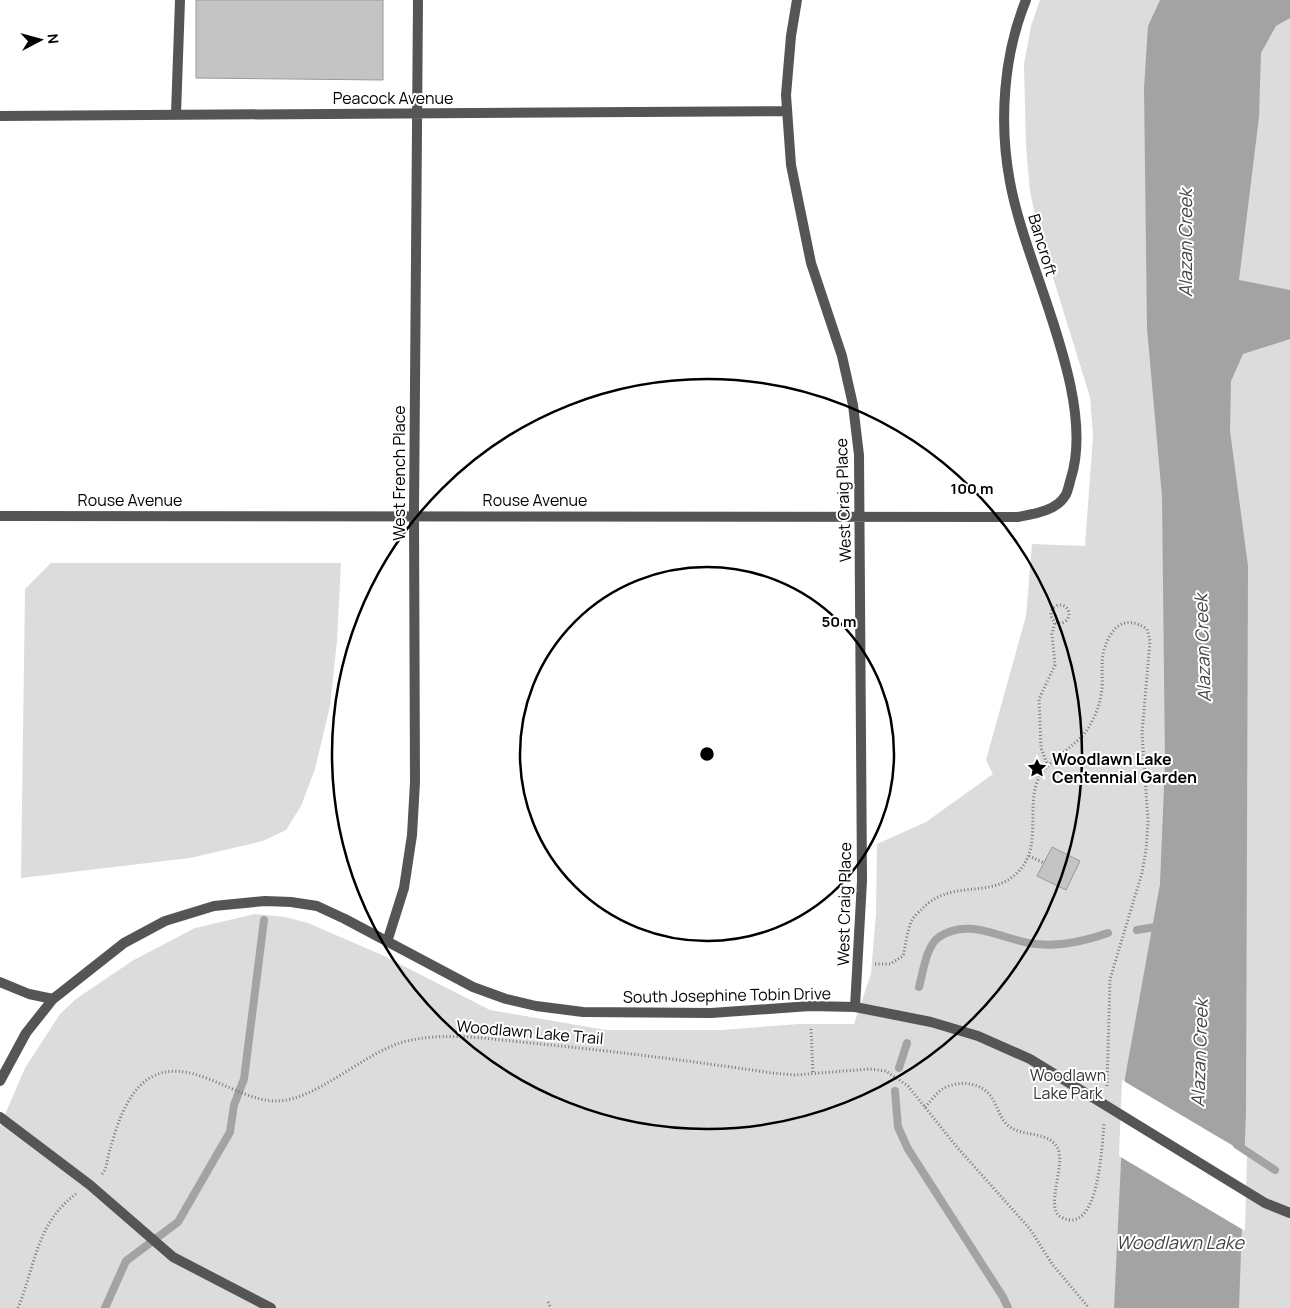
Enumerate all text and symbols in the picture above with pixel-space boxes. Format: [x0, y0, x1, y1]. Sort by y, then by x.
north arrow [15, 15, 65, 65]
text: N [43, 33, 63, 45]
street label: Peacock Avenue [333, 87, 453, 109]
water label: Alazan Creek [1173, 186, 1197, 297]
street label: Bancroft [1023, 211, 1063, 279]
street label: West French Place [388, 405, 410, 541]
street label: West Craig Place [830, 438, 856, 562]
text: 100 m [951, 478, 993, 499]
street label: Rouse Avenue [78, 489, 182, 511]
street label: Rouse Avenue [483, 489, 587, 511]
water label: Alazan Creek [1188, 591, 1216, 702]
text: 50 m [821, 611, 857, 632]
centre of rings [698, 745, 716, 763]
place label: Woodlawn Lake Centennial Garden [1052, 748, 1197, 788]
place icon: Woodlawn Lake Centennial Garden [1026, 757, 1048, 779]
street label: West Craig Place [832, 842, 856, 966]
street label: South Josephine Tobin Drive [623, 982, 831, 1008]
water label: Alazan Creek [1185, 995, 1213, 1107]
street label: Woodlawn Lake Trail [456, 1015, 604, 1049]
park label: Woodlawn Lake Park [1030, 1064, 1106, 1104]
water label: Woodlawn Lake [1116, 1230, 1246, 1254]

